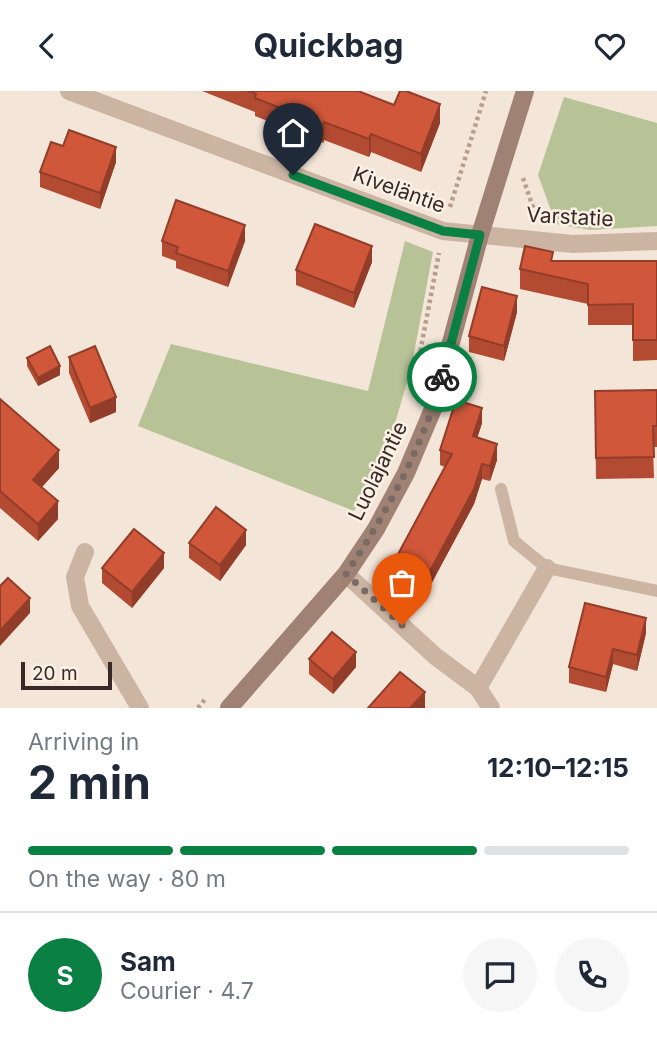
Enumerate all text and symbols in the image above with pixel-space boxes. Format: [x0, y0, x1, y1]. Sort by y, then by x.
text: Quickbag [253, 26, 404, 65]
icon: back [28, 27, 66, 65]
icon: heart [591, 27, 629, 65]
pin [263, 103, 323, 175]
icon: home [274, 114, 312, 152]
street label: Kiveläntie [349, 161, 449, 218]
street label: Varstatie [526, 202, 614, 231]
courier [407, 342, 477, 412]
icon: bike [423, 358, 461, 396]
street label: Luolajantie [343, 417, 412, 524]
pin [372, 553, 432, 625]
icon: bag [383, 564, 421, 602]
scale bar [21, 659, 112, 691]
text: 20 m [32, 662, 78, 685]
text: Arriving in [28, 728, 139, 756]
text: 12:10–12:15 [487, 752, 629, 783]
text: 2 min [28, 754, 151, 810]
text: On the way · 80 m [28, 865, 226, 893]
button: chat [463, 938, 537, 1012]
button: phone [555, 938, 629, 1012]
text: Sam [120, 946, 176, 977]
text: S [56, 960, 74, 991]
text: Courier · 4.7 [120, 977, 254, 1005]

